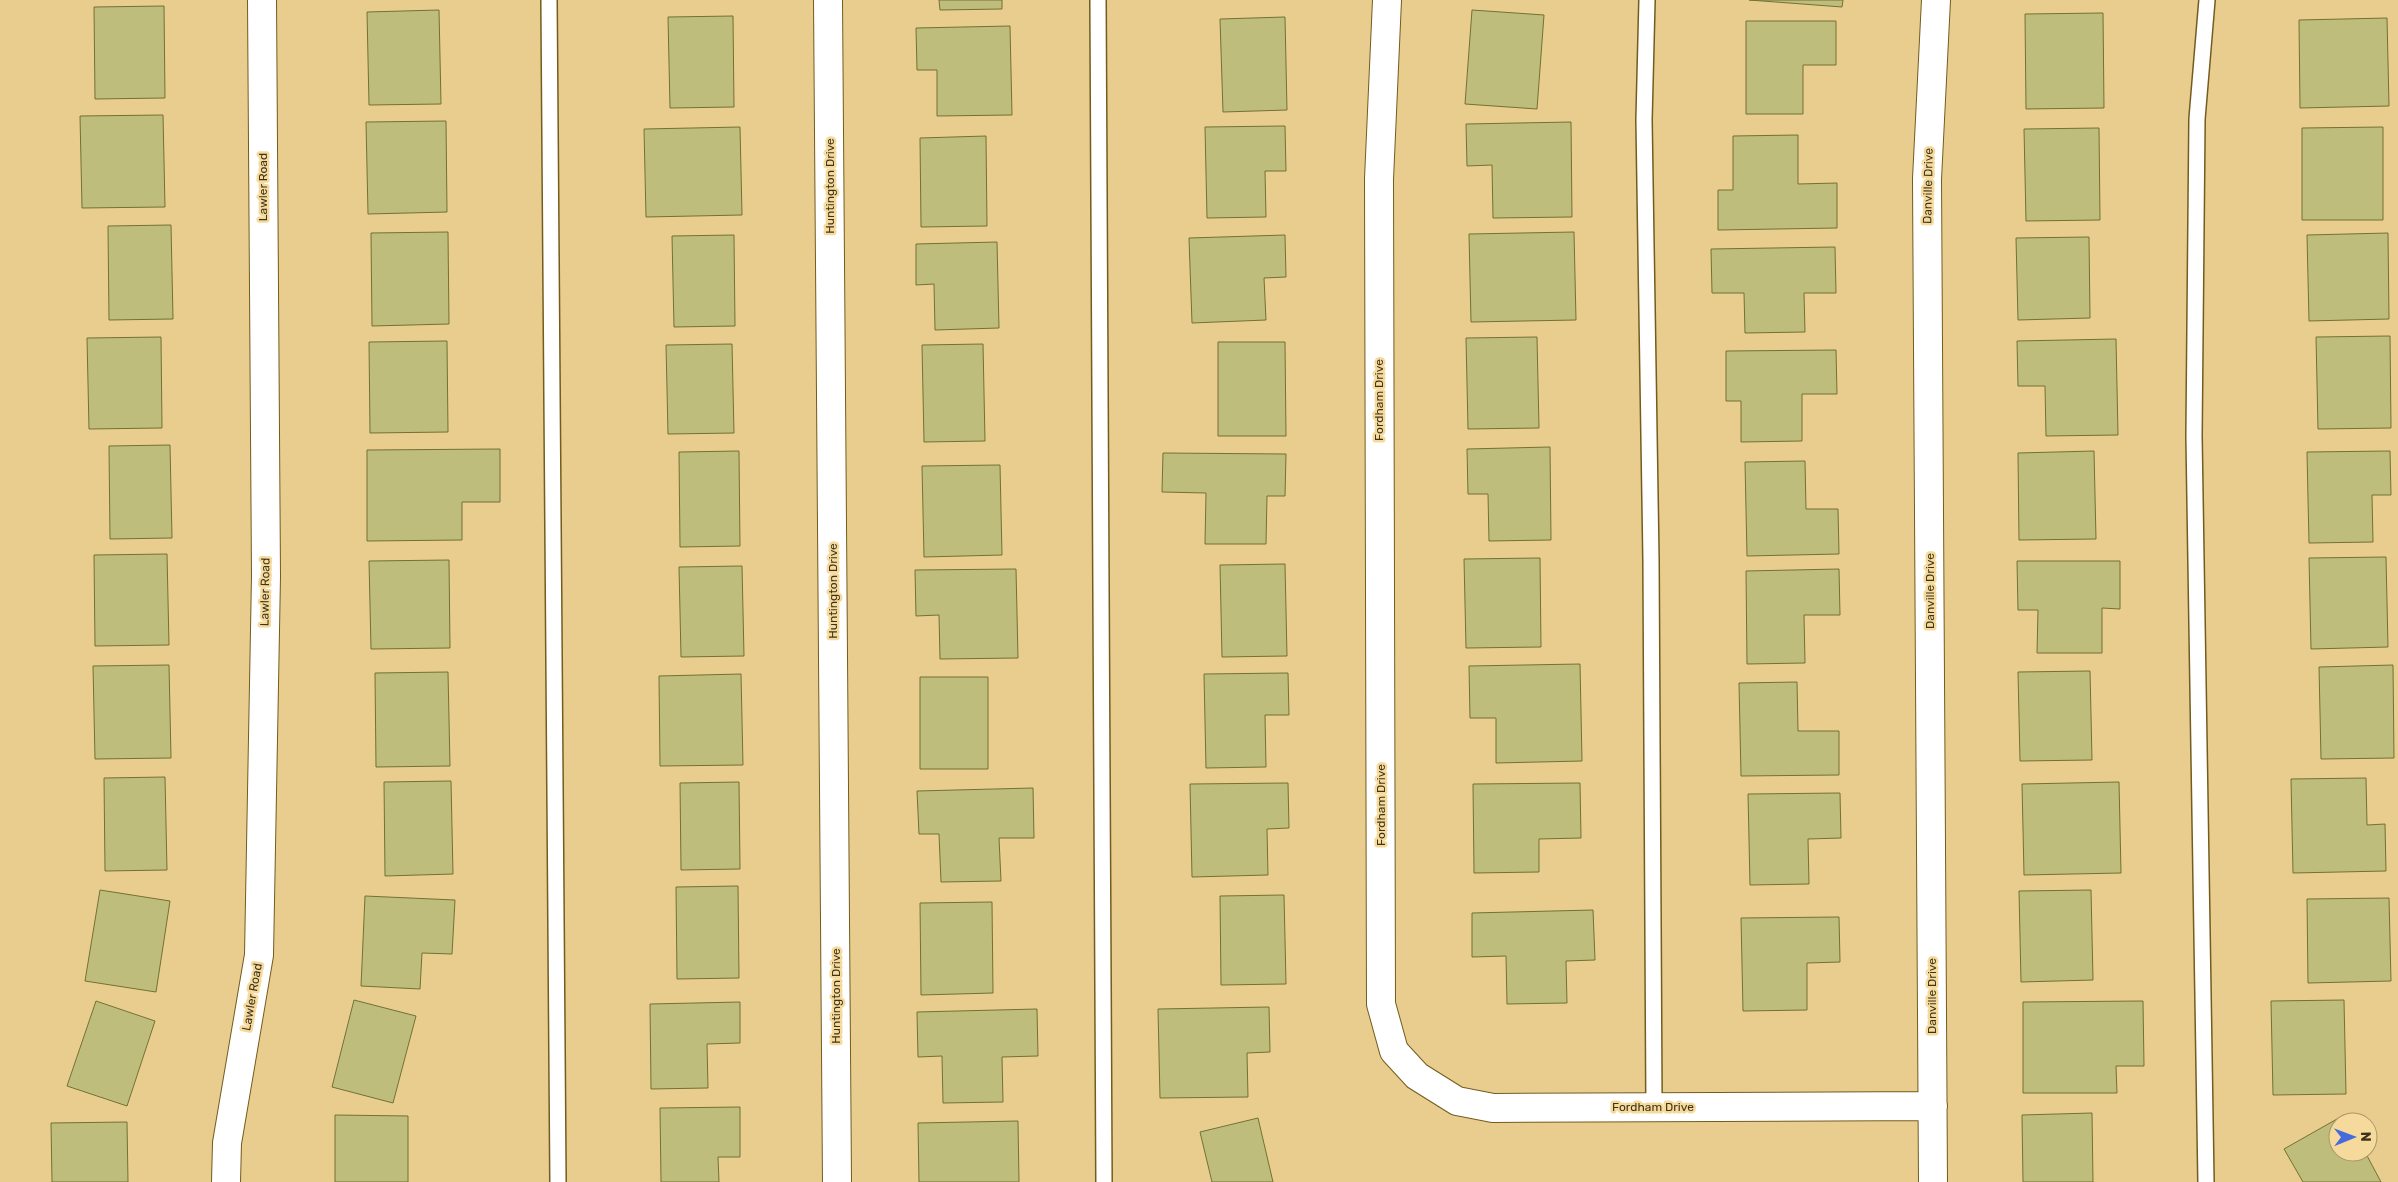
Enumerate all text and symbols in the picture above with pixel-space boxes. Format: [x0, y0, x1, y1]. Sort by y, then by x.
street label: Huntington Drive [823, 138, 837, 234]
street label: Danville Drive [1920, 148, 1936, 224]
street label: Lawler Road [256, 153, 270, 221]
street label: Fordham Drive [1372, 359, 1386, 441]
street label: Huntington Drive [826, 543, 840, 639]
street label: Danville Drive [1923, 553, 1937, 629]
street label: Lawler Road [257, 558, 273, 626]
street label: Fordham Drive [1374, 764, 1388, 846]
street label: Huntington Drive [829, 948, 843, 1044]
street label: Danville Drive [1925, 958, 1939, 1034]
street label: Lawler Road [239, 962, 265, 1032]
street label: Fordham Drive [1612, 1100, 1694, 1114]
north arrow [2328, 1112, 2378, 1162]
text: N [2357, 1132, 2374, 1142]

